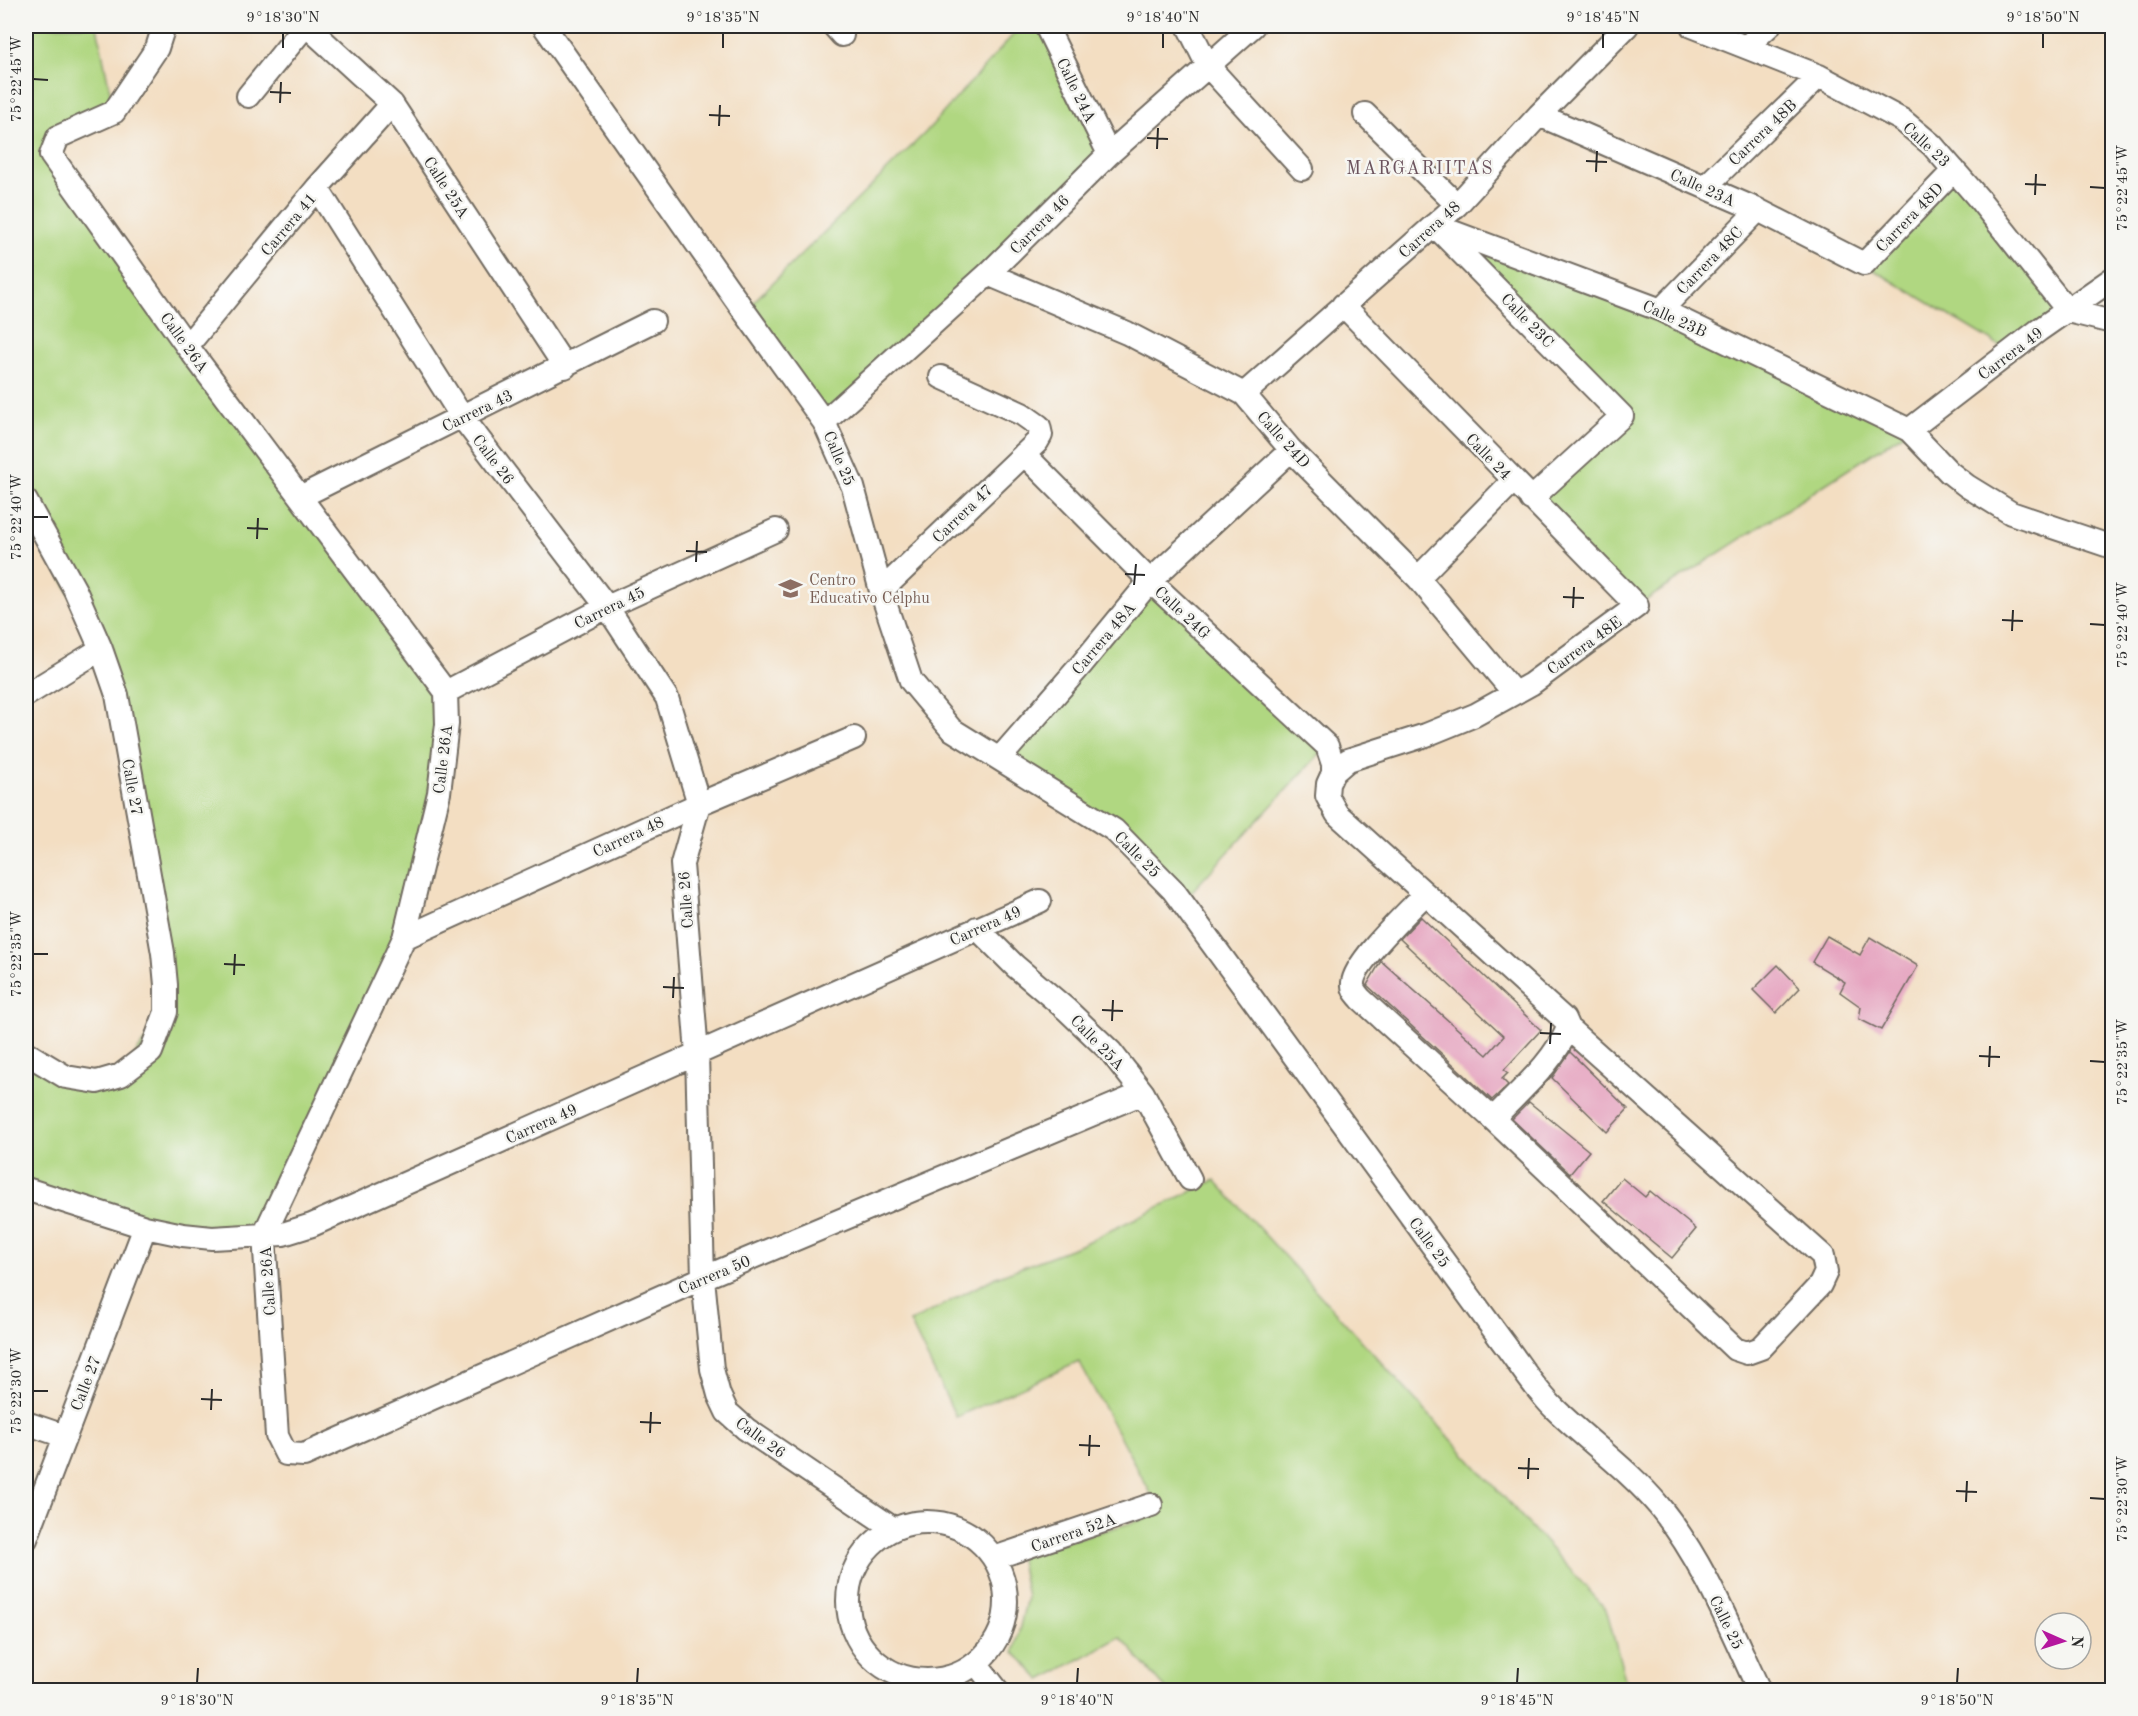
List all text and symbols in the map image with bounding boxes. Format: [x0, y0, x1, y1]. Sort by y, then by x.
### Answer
text: 9°18'30"N [246, 11, 320, 26]
text: 9°18'35"N [686, 11, 760, 26]
text: 9°18'40"N [1126, 11, 1200, 26]
text: 9°18'45"N [1566, 11, 1640, 26]
text: 9°18'50"N [2006, 11, 2080, 26]
text: 75°22'45"W [10, 36, 25, 122]
street label: Calle 24A [1053, 56, 1098, 126]
street label: Carrera 48B [1726, 97, 1800, 170]
street label: Calle 23 [1899, 120, 1952, 171]
text: 75°22'45"W [2116, 145, 2131, 231]
street label: Calle 25A [420, 154, 471, 222]
district label: MARGARIITAS [1346, 160, 1494, 178]
street label: Calle 23A [1667, 167, 1737, 210]
street label: Carrera 48D [1874, 181, 1947, 256]
street label: Carrera 41 [259, 191, 320, 260]
street label: Carrera 46 [1008, 193, 1073, 258]
street label: Carrera 48 [1397, 199, 1464, 262]
street label: Carrera 48C [1674, 224, 1747, 298]
street label: Calle 23C [1497, 291, 1556, 352]
street label: Calle 23B [1640, 299, 1709, 341]
street label: Calle 26A [156, 310, 210, 376]
street label: Carrera 49 [1976, 325, 2047, 384]
street label: Carrera 43 [440, 388, 516, 436]
street label: Calle 24D [1253, 409, 1312, 472]
street label: Calle 25 [820, 429, 857, 488]
street label: Calle 24 [1462, 431, 1513, 484]
street label: Calle 26 [469, 432, 516, 488]
text: 75°22'40"W [10, 474, 25, 560]
street label: Carrera 47 [930, 482, 997, 547]
place label: Centro Educativo Celphu [809, 573, 930, 607]
school or university icon: Centro Educativo Celphu [778, 575, 804, 601]
text: 75°22'40"W [2116, 582, 2131, 668]
street label: Calle 24G [1151, 584, 1213, 643]
street label: Carrera 45 [572, 585, 648, 633]
street label: Carrera 48A [1070, 600, 1139, 678]
street label: Carrera 48E [1545, 614, 1625, 679]
street label: Calle 26A [432, 724, 456, 795]
street label: Calle 27 [118, 758, 144, 817]
street label: Carrera 48 [591, 814, 667, 861]
street label: Calle 25 [1111, 829, 1163, 881]
street label: Calle 26 [677, 871, 697, 929]
street label: Carrera 49 [948, 904, 1024, 950]
text: 75°22'35"W [10, 911, 25, 997]
street label: Calle 25A [1067, 1013, 1127, 1074]
text: 75°22'35"W [2116, 1019, 2131, 1105]
street label: Carrera 49 [504, 1102, 580, 1148]
street label: Calle 25 [1405, 1215, 1452, 1271]
street label: Calle 26A [259, 1245, 279, 1316]
street label: Carrera 50 [676, 1254, 753, 1298]
text: 75°22'30"W [10, 1348, 25, 1434]
street label: Calle 27 [69, 1354, 105, 1414]
street label: Calle 26 [732, 1415, 788, 1462]
text: 75°22'30"W [2116, 1456, 2131, 1542]
street label: Carrera 52A [1029, 1512, 1118, 1556]
street label: Calle 25 [1705, 1593, 1745, 1652]
north arrow [2033, 1611, 2093, 1671]
text: N [2068, 1635, 2084, 1649]
text: 9°18'30"N [160, 1694, 234, 1709]
text: 9°18'35"N [600, 1694, 674, 1709]
text: 9°18'40"N [1040, 1694, 1114, 1709]
text: 9°18'45"N [1480, 1694, 1554, 1709]
text: 9°18'50"N [1920, 1694, 1994, 1709]

